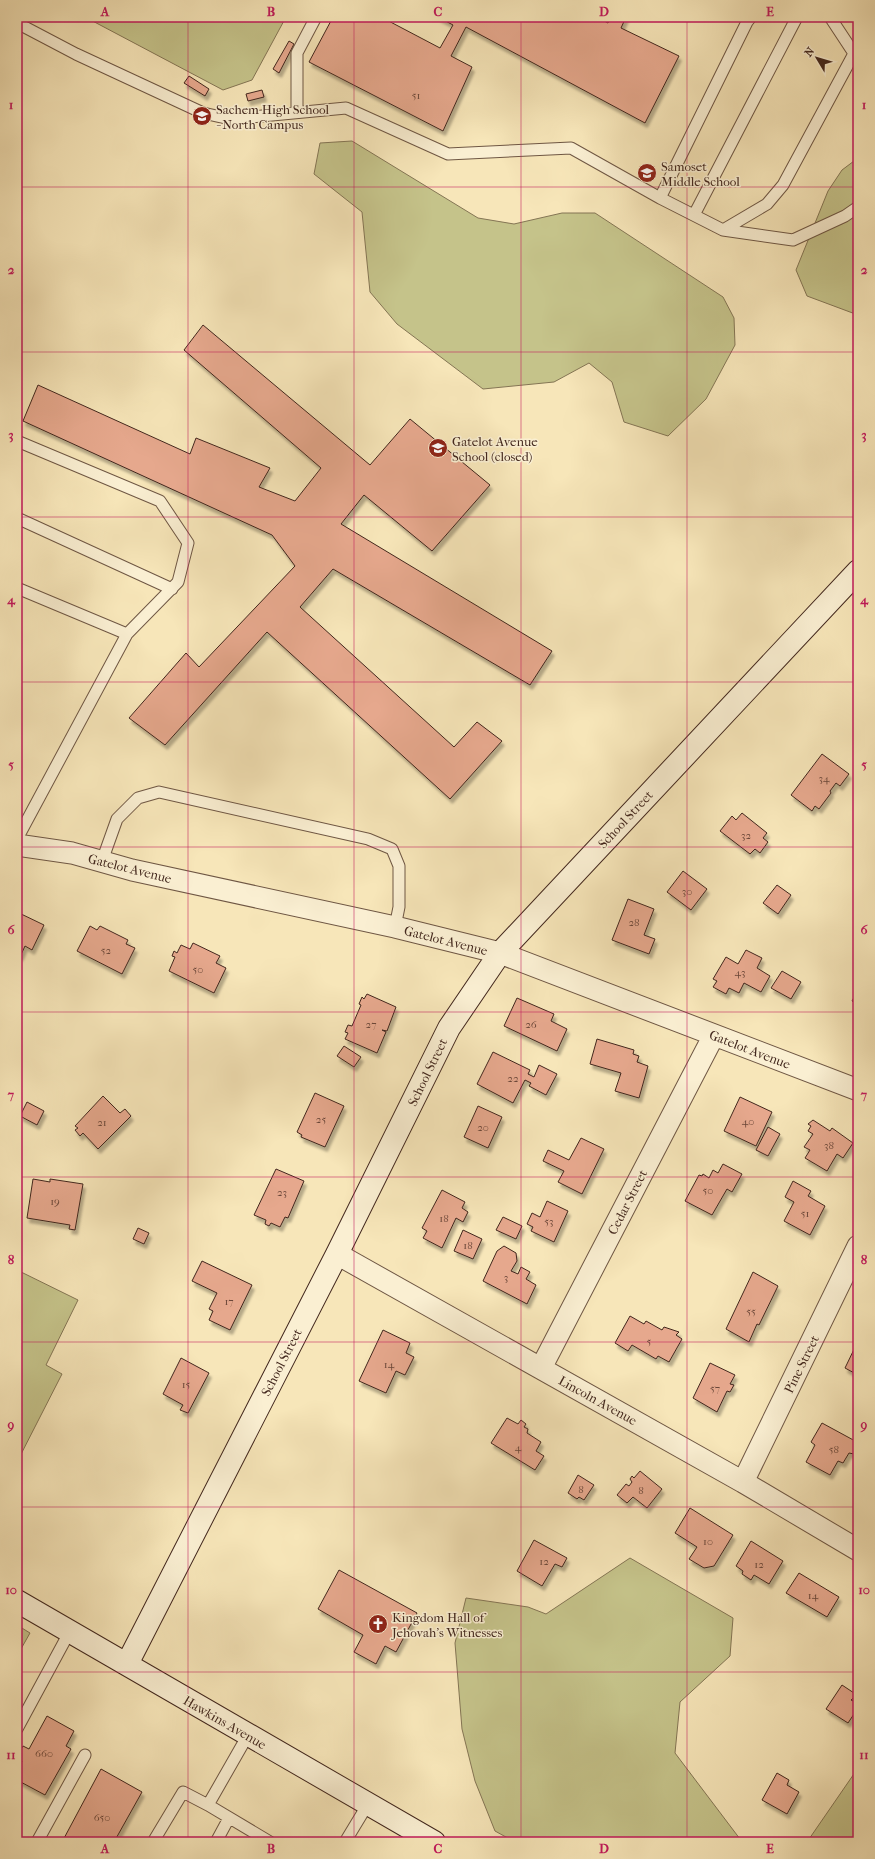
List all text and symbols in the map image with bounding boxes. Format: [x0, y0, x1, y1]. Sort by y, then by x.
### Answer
text: A [100, 4, 110, 19]
text: B [267, 4, 276, 19]
text: C [434, 4, 443, 19]
text: D [599, 4, 609, 19]
text: E [766, 4, 774, 19]
north arrow [797, 38, 837, 78]
text: N [802, 44, 818, 59]
house number: 51 [412, 89, 420, 102]
text: 1 [9, 97, 14, 112]
text: 1 [862, 97, 867, 112]
place label: Sachem High School - North Campus [216, 102, 329, 132]
school or university icon: Sachem High School - North Campus [191, 105, 213, 127]
place label: Samoset Middle School [661, 159, 740, 189]
school or university icon: Samoset Middle School [636, 162, 658, 184]
text: 2 [8, 262, 15, 277]
text: 2 [861, 262, 868, 277]
text: 3 [8, 427, 14, 443]
text: 3 [861, 427, 867, 443]
place label: Gatelot Avenue School (closed) [452, 434, 538, 464]
school or university icon: Gatelot Avenue School (closed) [427, 437, 449, 459]
text: 4 [6, 592, 16, 608]
text: 4 [859, 592, 869, 608]
text: 5 [8, 757, 14, 772]
text: 5 [861, 757, 867, 772]
house number: 34 [818, 772, 830, 785]
street label: School Street [595, 787, 656, 851]
house number: 32 [741, 829, 751, 842]
street label: Gatelot Avenue [87, 851, 174, 886]
house number: 30 [682, 885, 692, 898]
house number: 28 [628, 916, 640, 929]
text: 6 [7, 922, 15, 937]
text: 6 [860, 922, 868, 937]
street label: Gatelot Avenue [403, 923, 490, 958]
house number: 52 [101, 944, 112, 957]
house number: 50 [193, 963, 203, 976]
house number: 43 [734, 966, 746, 979]
house number: 27 [366, 1018, 376, 1031]
house number: 26 [525, 1018, 537, 1031]
street label: Gatelot Avenue [707, 1027, 793, 1072]
street label: School Street [405, 1036, 450, 1109]
house number: 22 [507, 1072, 519, 1085]
text: 7 [7, 1087, 15, 1102]
text: 7 [860, 1087, 868, 1102]
house number: 25 [316, 1113, 326, 1126]
house number: 40 [742, 1115, 754, 1128]
house number: 21 [97, 1116, 107, 1129]
house number: 20 [477, 1121, 489, 1134]
house number: 38 [824, 1139, 834, 1152]
street label: Cedar Street [605, 1167, 650, 1237]
house number: 50 [703, 1184, 713, 1197]
house number: 23 [277, 1186, 287, 1199]
house number: 19 [50, 1195, 60, 1208]
house number: 51 [801, 1207, 809, 1220]
house number: 18 [439, 1212, 449, 1225]
house number: 53 [544, 1215, 554, 1228]
house number: 18 [463, 1239, 473, 1252]
text: 8 [8, 1252, 15, 1267]
text: 8 [861, 1252, 868, 1267]
house number: 3 [504, 1271, 508, 1284]
house number: 17 [224, 1295, 234, 1308]
house number: 55 [746, 1305, 756, 1318]
street label: School Street [258, 1326, 305, 1398]
street label: Pine Street [781, 1332, 822, 1396]
house number: 5 [647, 1335, 652, 1348]
house number: 14 [384, 1358, 395, 1371]
street label: Lincoln Avenue [556, 1373, 640, 1428]
house number: 15 [182, 1378, 191, 1391]
house number: 57 [710, 1382, 720, 1395]
text: 9 [7, 1417, 15, 1433]
text: 9 [860, 1417, 868, 1433]
house number: 4 [515, 1441, 522, 1454]
house number: 58 [829, 1443, 839, 1456]
house number: 8 [578, 1483, 584, 1496]
house number: 8 [638, 1484, 644, 1497]
house number: 10 [703, 1535, 713, 1548]
house number: 12 [539, 1555, 549, 1568]
house number: 12 [754, 1558, 764, 1571]
text: 10 [5, 1582, 17, 1597]
text: 10 [858, 1582, 870, 1597]
house number: 14 [808, 1589, 819, 1602]
place label: Kingdom Hall of Jehovah’s Witnesses [391, 1610, 502, 1640]
church icon: Kingdom Hall of Jehovah’s Witnesses [367, 1613, 389, 1635]
street label: Hawkins Avenue [181, 1693, 269, 1753]
text: 11 [6, 1747, 16, 1762]
house number: 660 [35, 1747, 53, 1760]
text: 11 [859, 1747, 869, 1762]
house number: 650 [94, 1811, 110, 1824]
text: A [100, 1841, 110, 1856]
text: B [267, 1841, 276, 1856]
text: C [434, 1841, 443, 1856]
text: D [599, 1841, 609, 1856]
text: E [766, 1841, 774, 1856]

